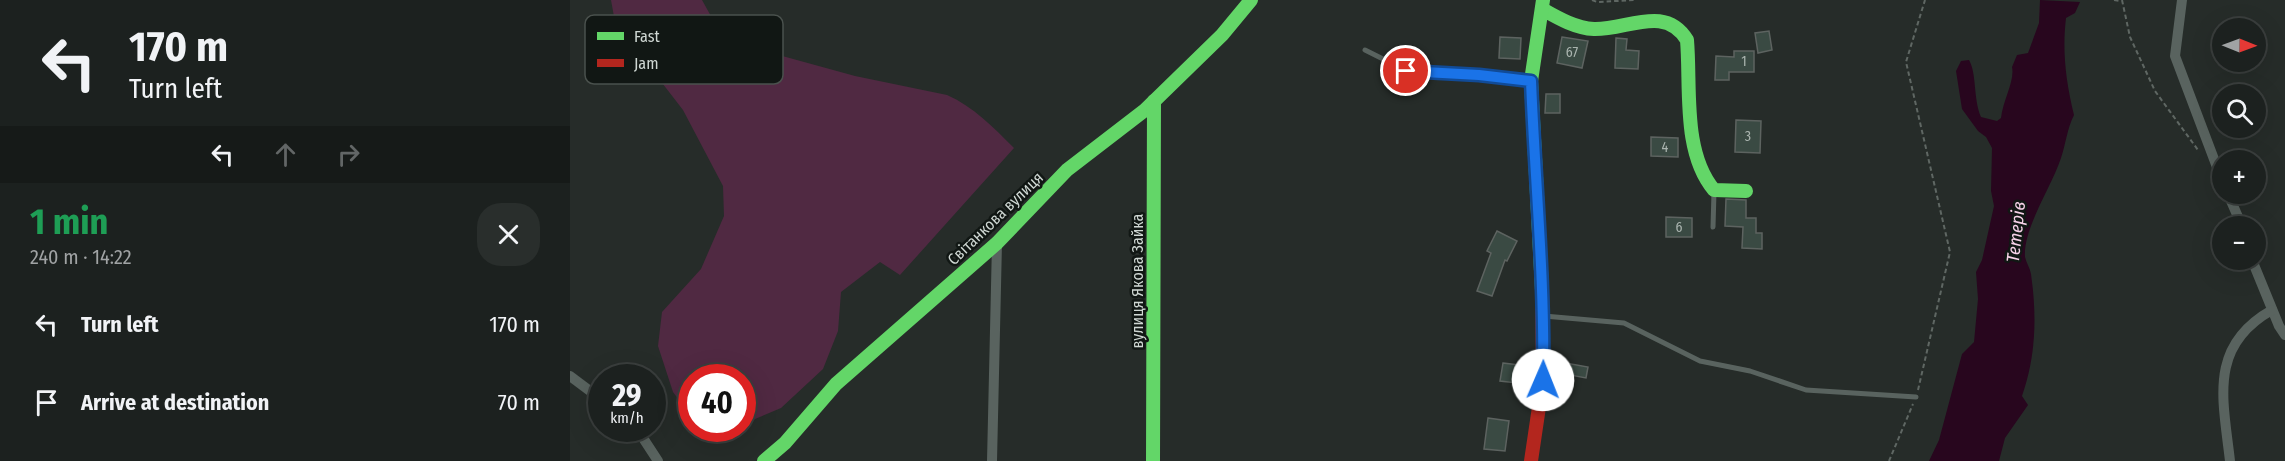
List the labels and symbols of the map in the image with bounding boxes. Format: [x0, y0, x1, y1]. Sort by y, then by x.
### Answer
legend [585, 15, 783, 84]
north arrow [2212, 18, 2266, 72]
text: Fast [634, 27, 661, 46]
house number: 67 [1566, 44, 1578, 61]
pin [1380, 45, 1431, 96]
house number: 1 [1741, 53, 1747, 70]
text: Jam [634, 54, 659, 73]
house number: 3 [1745, 128, 1751, 145]
house number: 4 [1662, 139, 1669, 156]
street label: Світанкова вулиця [944, 168, 1047, 269]
water label: Тетерів [2002, 200, 2030, 263]
street label: вулиця Якова Зайка [1128, 213, 1147, 348]
house number: 6 [1676, 219, 1683, 236]
position arrow [1511, 348, 1575, 412]
speed limit sign: 40 [678, 364, 756, 442]

